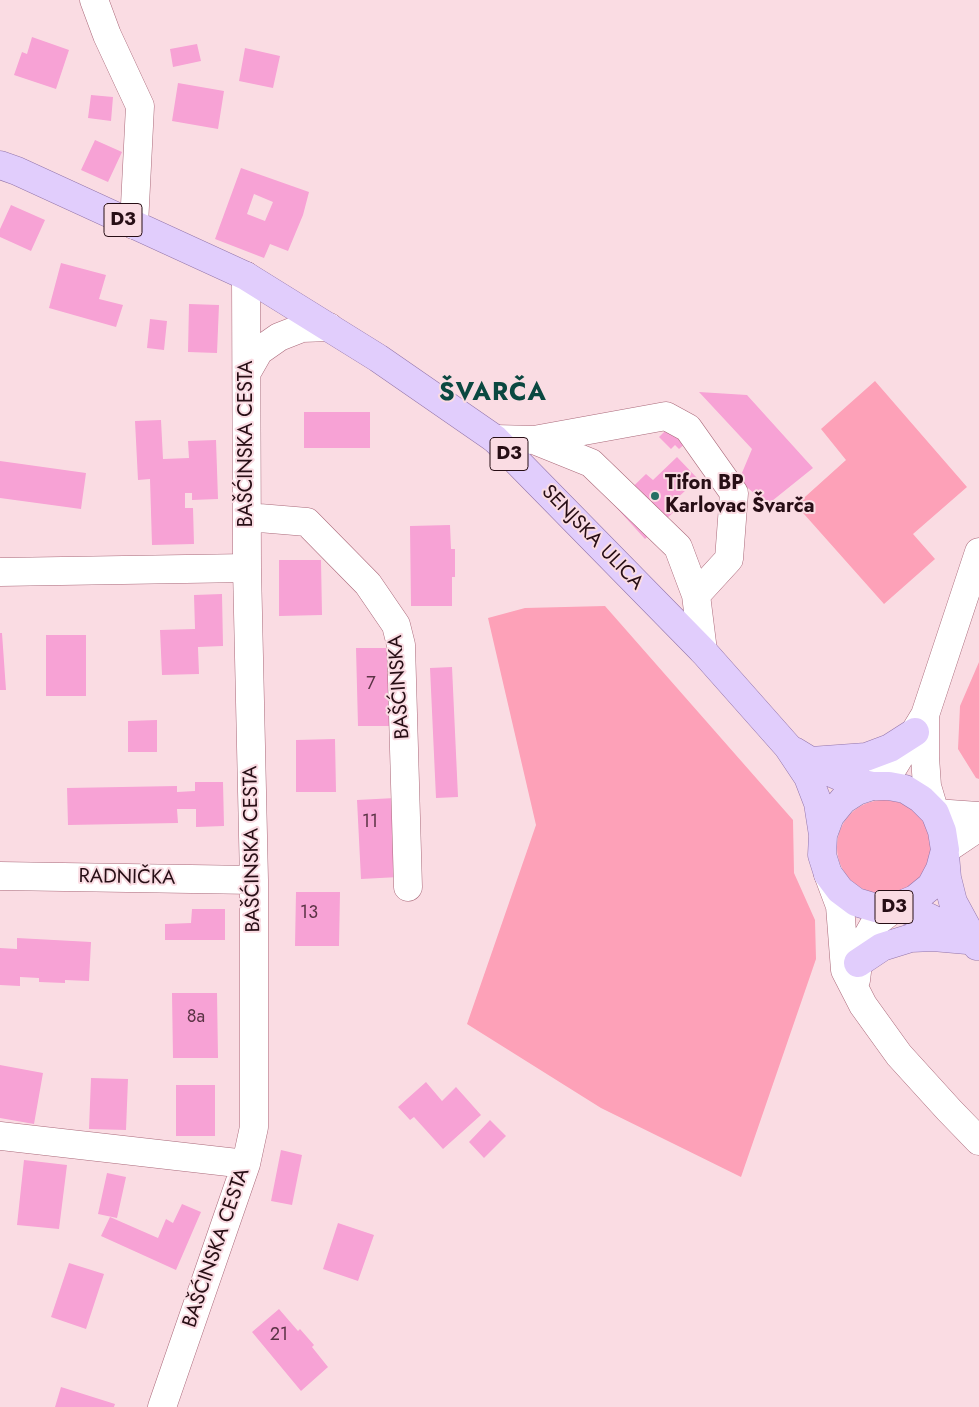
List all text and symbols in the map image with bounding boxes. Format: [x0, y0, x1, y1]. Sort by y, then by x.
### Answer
road number: D3 [104, 204, 142, 236]
street label: BAŠĆINSKA CESTA [235, 361, 259, 527]
district label: ŠVARČA [438, 379, 548, 409]
road number: D3 [490, 438, 528, 470]
place label: Tifon BP Karlovac Švarča [665, 472, 814, 519]
street label: SENJSKA ULICA [536, 480, 648, 596]
marker: Tifon BP Karlovac Švarča [649, 490, 661, 502]
street label: BAŠĆINSKA [384, 634, 416, 740]
house number: 7 [366, 674, 376, 696]
street label: BAŠĆINSKA CESTA [240, 765, 266, 933]
house number: 11 [362, 812, 378, 834]
street label: RADNIČKA [78, 865, 176, 891]
road number: D3 [875, 890, 913, 924]
house number: 13 [300, 903, 318, 925]
house number: 8a [187, 1007, 205, 1029]
street label: BAŠĆINSKA CESTA [179, 1165, 255, 1331]
house number: 21 [270, 1325, 288, 1347]

